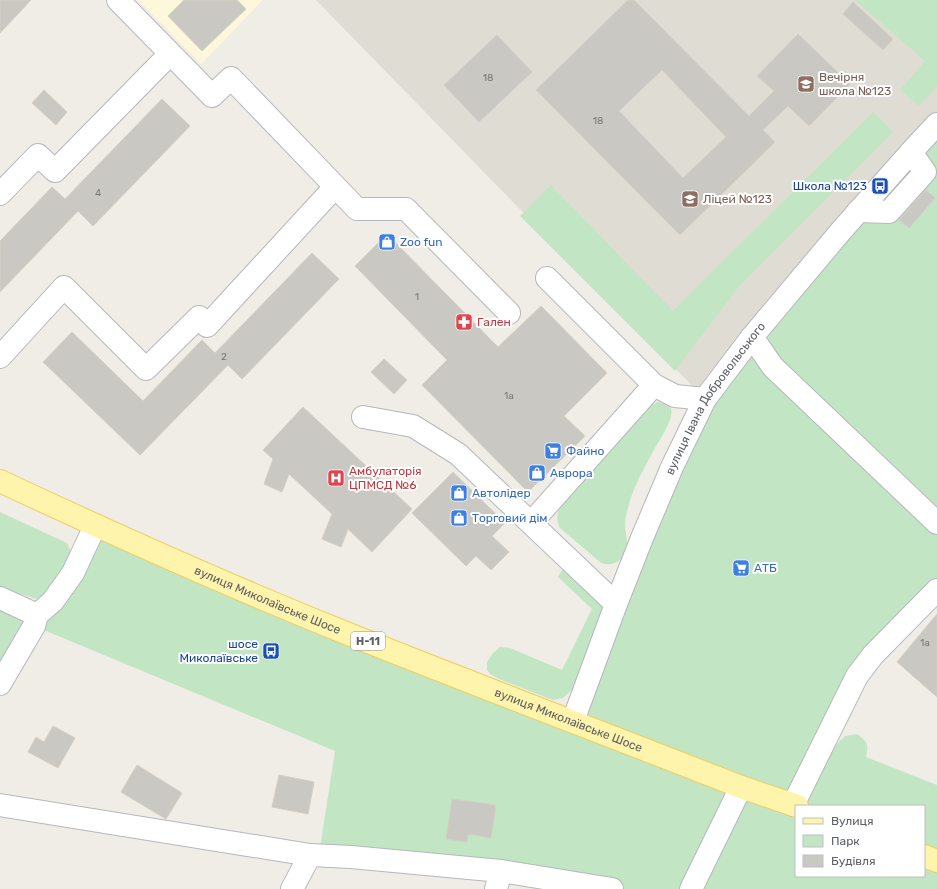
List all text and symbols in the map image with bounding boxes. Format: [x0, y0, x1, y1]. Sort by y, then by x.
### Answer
place label: Вечірня школа №123 [819, 70, 891, 98]
house number: 18 [483, 72, 493, 84]
school or university icon: Вечірня школа №123 [796, 74, 816, 94]
house number: 18 [593, 115, 603, 127]
bus stop icon: Школа №123 [870, 176, 890, 196]
place label: Школа №123 [793, 179, 867, 193]
house number: 4 [95, 187, 101, 199]
school or university icon: Ліцей №123 [680, 189, 700, 209]
place label: Ліцей №123 [703, 192, 772, 206]
shop icon: Zoo fun [377, 232, 397, 252]
place label: Zoo fun [400, 235, 443, 249]
house number: 1 [415, 291, 419, 303]
pharmacy icon: Гален [454, 312, 474, 332]
place label: Гален [477, 315, 511, 329]
street label: вулиця Івана Добровольського [663, 319, 768, 477]
house number: 2 [221, 351, 227, 363]
house number: 1а [504, 390, 514, 402]
supermarket icon: Файно [543, 441, 563, 461]
place label: Файно [566, 444, 605, 458]
shop icon: Аврора [527, 463, 547, 483]
place label: Амбулаторія ЦПМСД №6 [349, 464, 422, 492]
place label: Аврора [550, 466, 593, 480]
hospital icon: Амбулаторія ЦПМСД №6 [326, 468, 346, 488]
shop icon: Автолідер [449, 483, 469, 503]
place label: Автолідер [472, 486, 531, 500]
shop icon: Торговий дім [449, 508, 469, 528]
place label: Торговий дім [472, 511, 547, 525]
supermarket icon: АТБ [731, 558, 751, 578]
place label: АТБ [754, 561, 777, 575]
street label: вулиця Миколаївське Шосе [192, 563, 343, 637]
road number: Н-11 [351, 632, 385, 650]
place label: шосе Миколаївське [180, 637, 258, 665]
house number: 1а [920, 637, 930, 649]
bus stop icon: шосе Миколаївське [261, 641, 281, 661]
street label: вулиця Миколаївське Шосе [493, 685, 645, 755]
legend [795, 805, 925, 877]
text: Вулиця [831, 814, 873, 828]
text: Парк [831, 834, 860, 848]
text: Будівля [831, 854, 876, 868]

